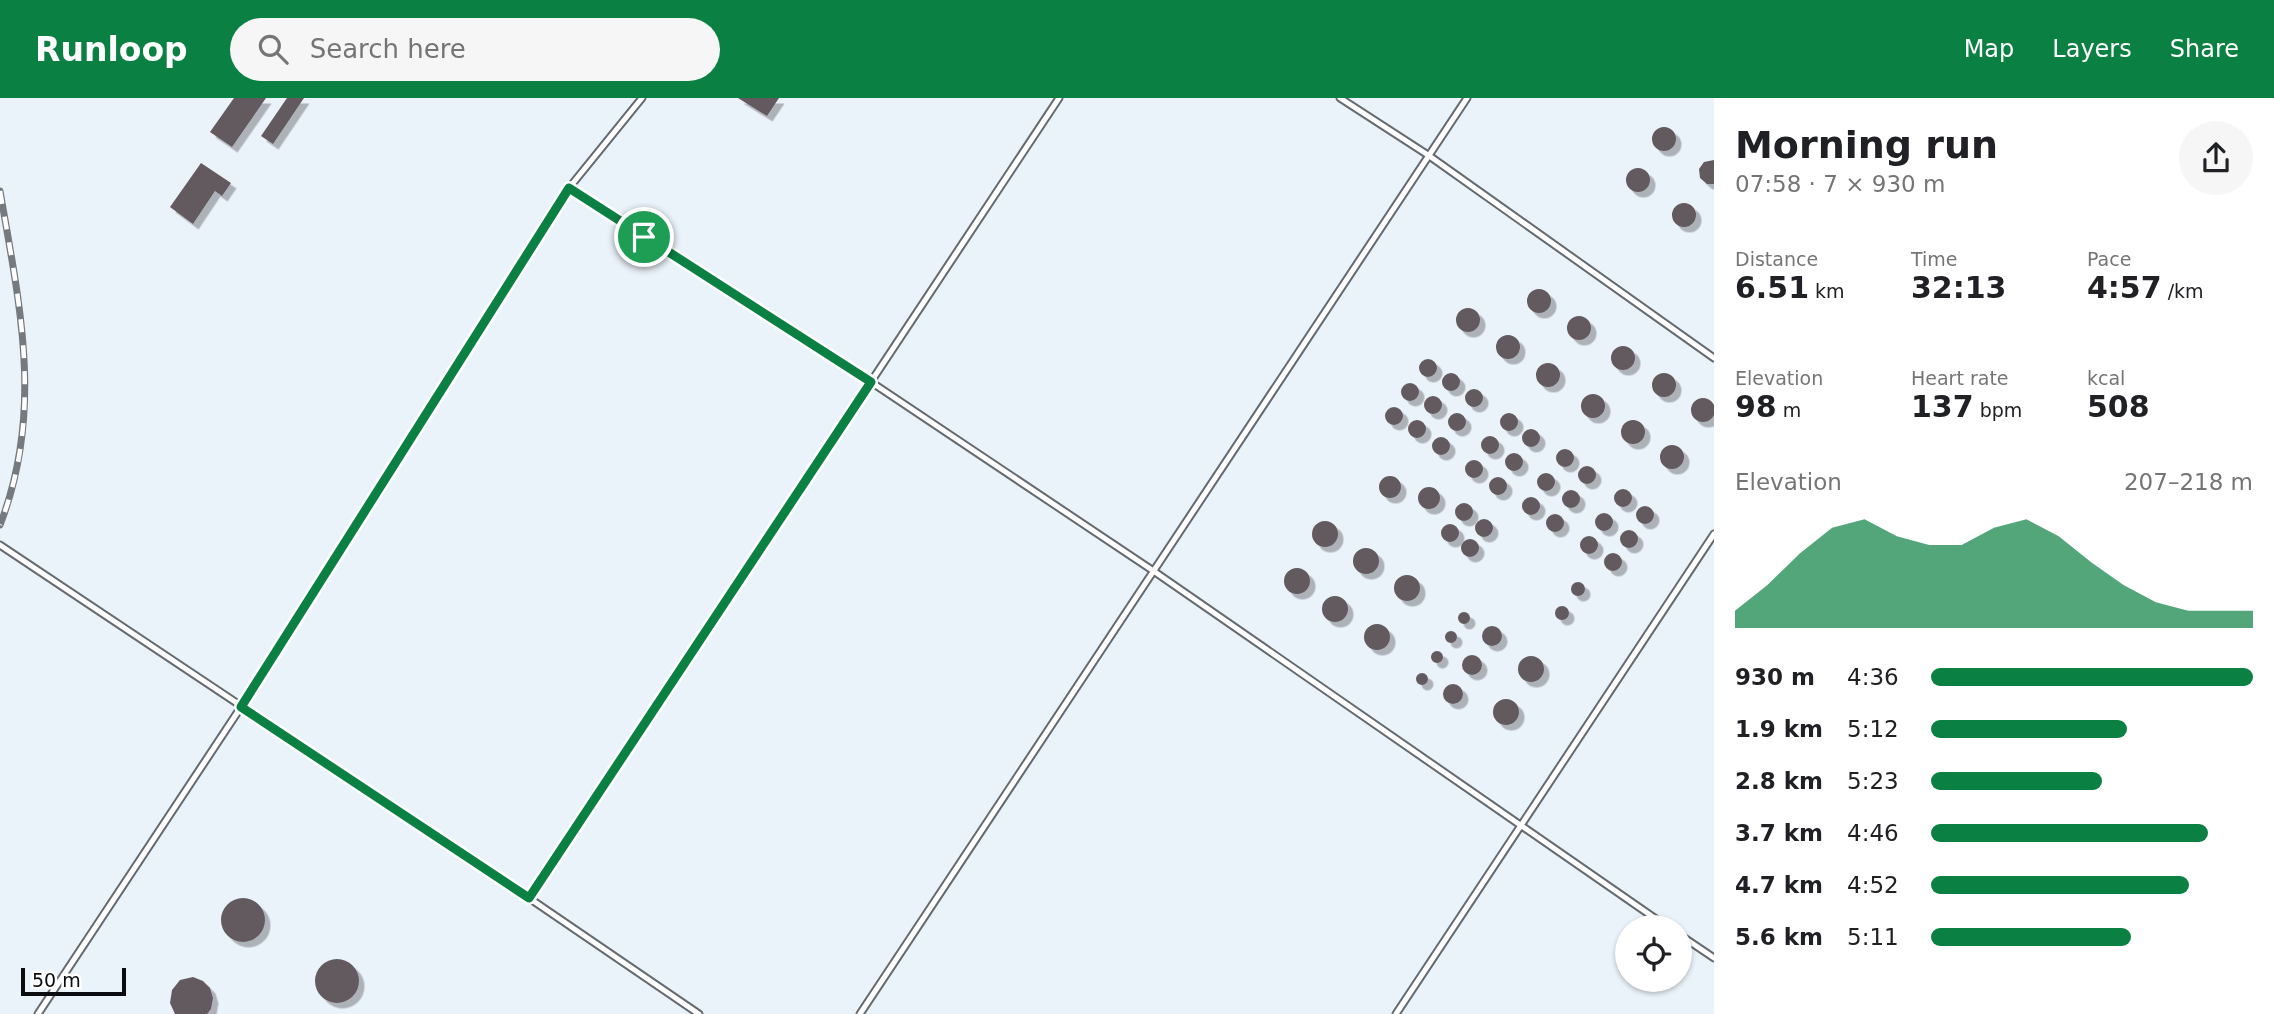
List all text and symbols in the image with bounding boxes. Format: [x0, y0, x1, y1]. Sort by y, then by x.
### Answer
search box [230, 18, 720, 81]
text: Runloop [35, 30, 188, 69]
icon: search [254, 30, 292, 68]
text: Search here [310, 34, 466, 64]
text: Map [1964, 35, 2014, 63]
text: Layers [2052, 35, 2132, 63]
text: Share [2170, 35, 2239, 63]
button: share [2179, 121, 2253, 195]
text: Morning run [1735, 123, 1998, 167]
text: 07:58 · 7 × 930 m [1735, 171, 1945, 197]
pin [614, 207, 674, 267]
icon: arrive [625, 218, 663, 256]
text: Distance [1735, 248, 1818, 270]
text: Time [1911, 248, 1958, 270]
text: Pace [2087, 248, 2131, 270]
text: 6.51 [1735, 270, 1809, 305]
text: 32:13 [1911, 270, 2007, 305]
text: 4:57 [2087, 270, 2162, 305]
text: km [1809, 280, 1845, 302]
text: /km [2162, 280, 2204, 302]
text: Elevation [1735, 367, 1823, 389]
text: Heart rate [1911, 367, 2009, 389]
text: kcal [2087, 367, 2125, 389]
text: 98 [1735, 389, 1777, 424]
text: 137 [1911, 389, 1974, 424]
text: 508 [2087, 389, 2150, 424]
text: m [1777, 399, 1801, 421]
text: bpm [1974, 399, 2022, 421]
text: Elevation [1735, 469, 1842, 495]
text: 207–218 m [2124, 469, 2253, 495]
text: 930 m [1735, 664, 1815, 690]
text: 4:36 [1847, 664, 1899, 690]
text: 1.9 km [1735, 716, 1823, 742]
text: 5:12 [1847, 716, 1899, 742]
text: 2.8 km [1735, 768, 1823, 794]
text: 5:23 [1847, 768, 1899, 794]
text: 3.7 km [1735, 820, 1823, 846]
text: 4:46 [1847, 820, 1899, 846]
text: 4.7 km [1735, 872, 1823, 898]
text: 4:52 [1847, 872, 1899, 898]
map controls [1615, 915, 1692, 992]
button: locate [1615, 915, 1692, 992]
text: 5.6 km [1735, 924, 1823, 950]
text: 5:11 [1847, 924, 1899, 950]
scale bar [21, 965, 126, 997]
text: 50 m [32, 969, 81, 991]

